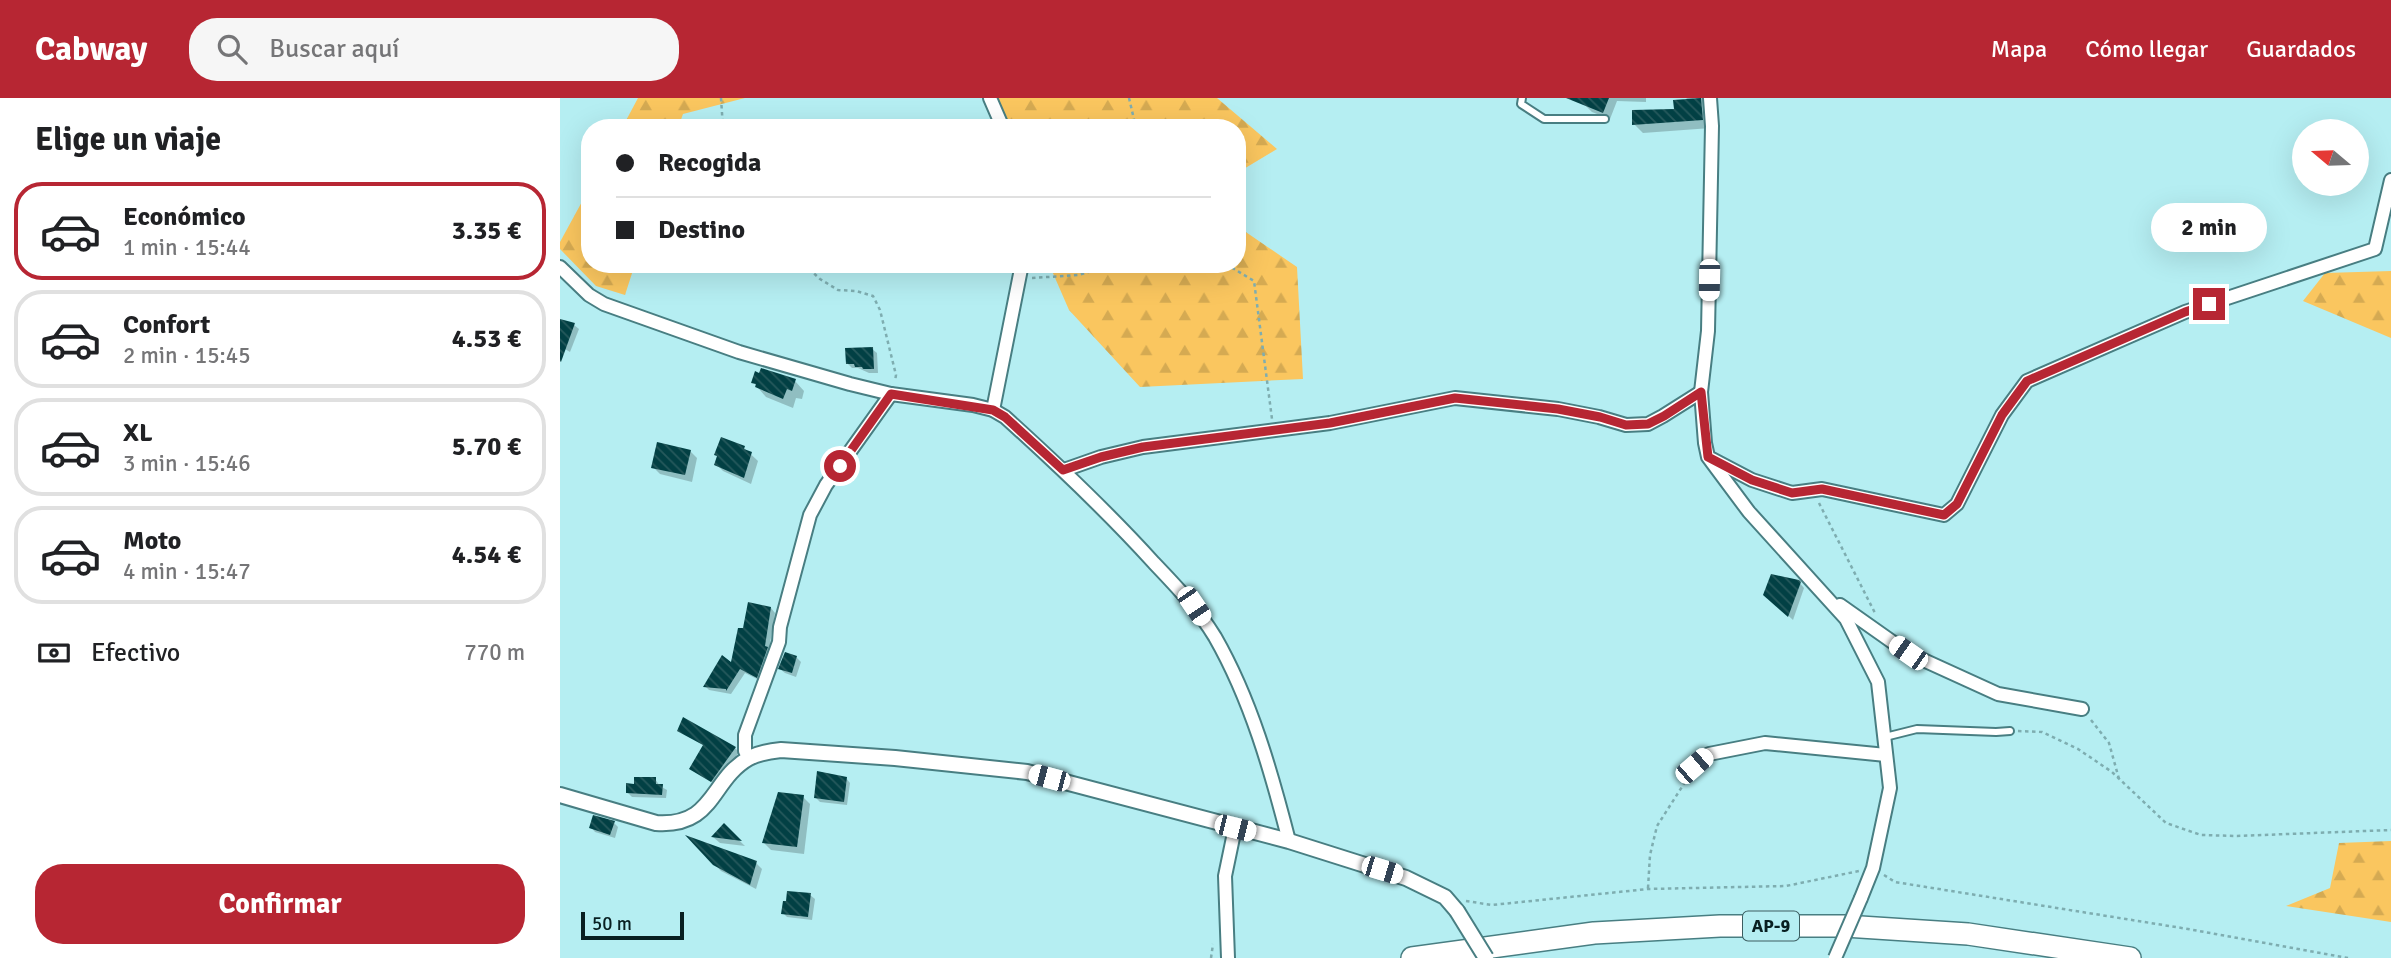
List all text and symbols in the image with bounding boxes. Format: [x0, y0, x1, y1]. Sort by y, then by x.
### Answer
search box [189, 18, 679, 81]
text: Cabway [35, 29, 147, 70]
icon: search [213, 30, 251, 68]
text: Buscar aquí [269, 33, 399, 65]
text: Mapa [1991, 34, 2047, 64]
text: Cómo llegar [2085, 34, 2208, 64]
text: Guardados [2246, 34, 2356, 64]
north arrow [2292, 119, 2370, 196]
map controls [2292, 119, 2369, 196]
text: Elige un viaje [35, 120, 221, 159]
text: Recogida [658, 147, 761, 179]
icon: car [39, 200, 102, 263]
text: Económico [123, 201, 246, 233]
callout: 2 min [2151, 202, 2267, 252]
text: 2 min [2181, 213, 2237, 242]
text: Destino [658, 214, 745, 246]
text: 3.35 € [452, 215, 521, 247]
text: 1 min · 15:44 [123, 233, 251, 262]
car [1699, 259, 1720, 301]
route end [2193, 288, 2225, 320]
icon: car [39, 308, 102, 371]
text: Confort [123, 309, 210, 341]
text: 4.53 € [452, 323, 521, 355]
text: 2 min · 15:45 [123, 341, 251, 370]
icon: car [39, 416, 102, 479]
text: XL [123, 417, 153, 449]
text: 5.70 € [452, 431, 521, 463]
text: 3 min · 15:46 [123, 449, 251, 478]
route start [824, 450, 856, 482]
icon: car [39, 524, 102, 587]
text: Moto [123, 525, 181, 557]
text: 4.54 € [452, 539, 521, 571]
text: 4 min · 15:47 [123, 557, 251, 586]
car [1174, 583, 1215, 629]
car [1885, 632, 1932, 674]
icon: cash [35, 634, 73, 672]
text: Efectivo [91, 637, 180, 669]
text: 770 m [464, 638, 525, 667]
car [1672, 744, 1717, 788]
car [1026, 762, 1073, 794]
car [1213, 813, 1258, 843]
car [1359, 854, 1406, 886]
button: Confirmar [35, 864, 525, 944]
scale bar [581, 909, 684, 941]
text: 50 m [592, 912, 632, 936]
road number: AP-9 [1743, 912, 1799, 940]

